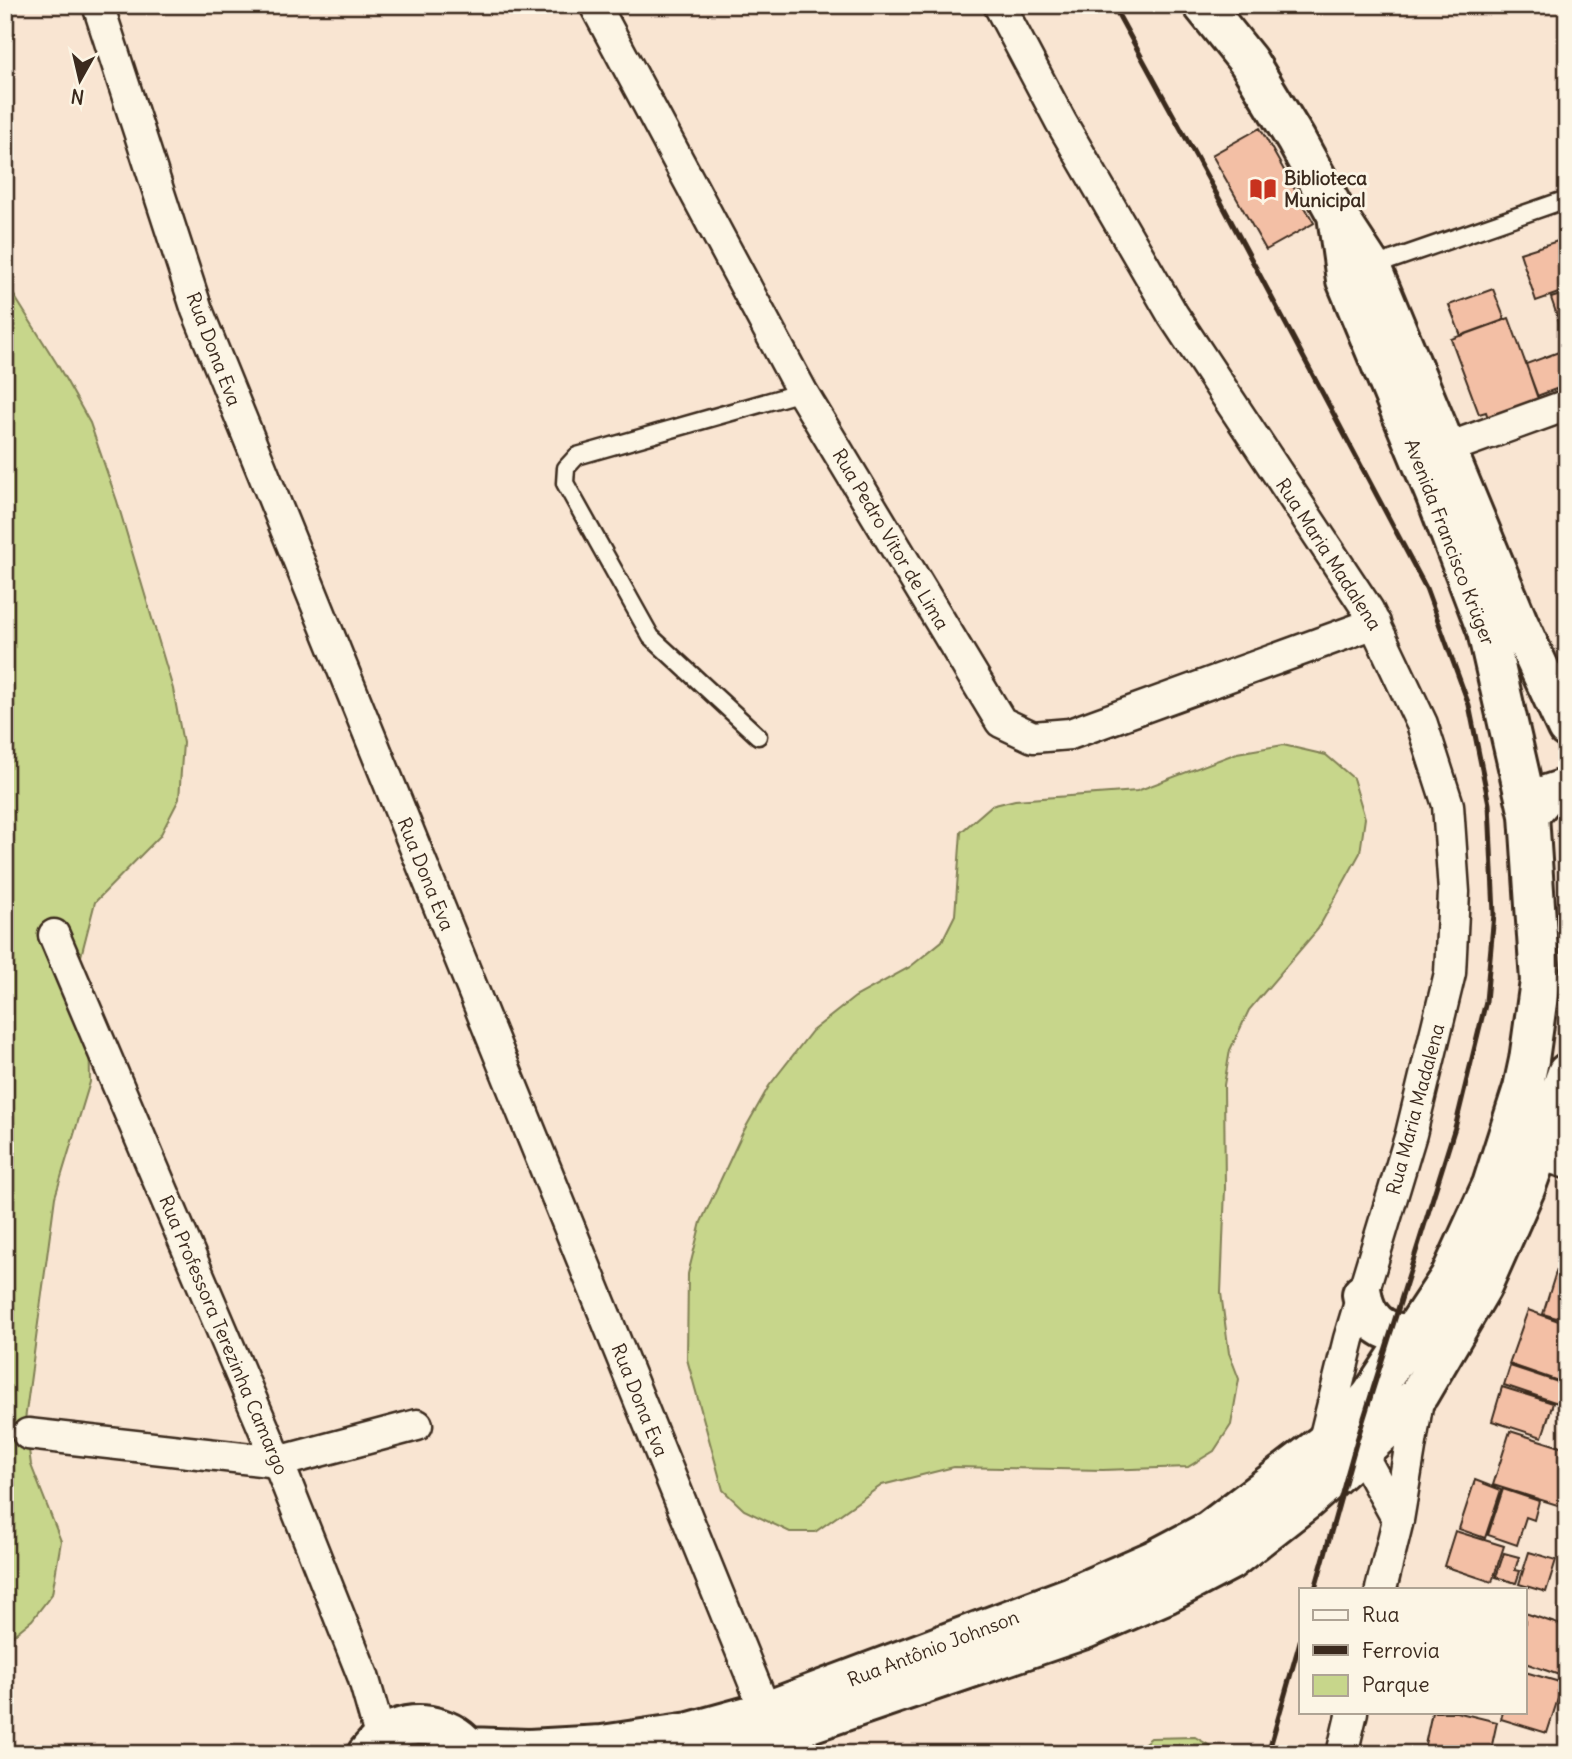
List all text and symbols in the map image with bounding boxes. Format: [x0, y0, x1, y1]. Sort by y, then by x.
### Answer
north arrow [46, 46, 116, 116]
text: N [69, 84, 86, 110]
place label: Biblioteca Municipal [1284, 166, 1367, 212]
library icon: Biblioteca Municipal [1248, 174, 1278, 204]
street label: Rua Dona Eva [181, 289, 247, 409]
street label: Avenida Francisco Krüger [1400, 435, 1501, 649]
street label: Rua Pedro Vitor de Lima [827, 444, 955, 634]
street label: Rua Maria Madalena [1271, 474, 1387, 635]
street label: Rua Dona Eva [392, 814, 460, 934]
street label: Rua Maria Madalena [1381, 1021, 1449, 1197]
street label: Rua Professora Terezinha Camargo [154, 1192, 294, 1478]
street label: Rua Dona Eva [606, 1340, 674, 1460]
legend [1299, 1588, 1526, 1714]
text: Rua [1362, 1601, 1399, 1628]
street label: Rua Antônio Johnson [844, 1604, 1022, 1692]
text: Ferrovia [1362, 1637, 1440, 1664]
text: Parque [1362, 1671, 1430, 1698]

